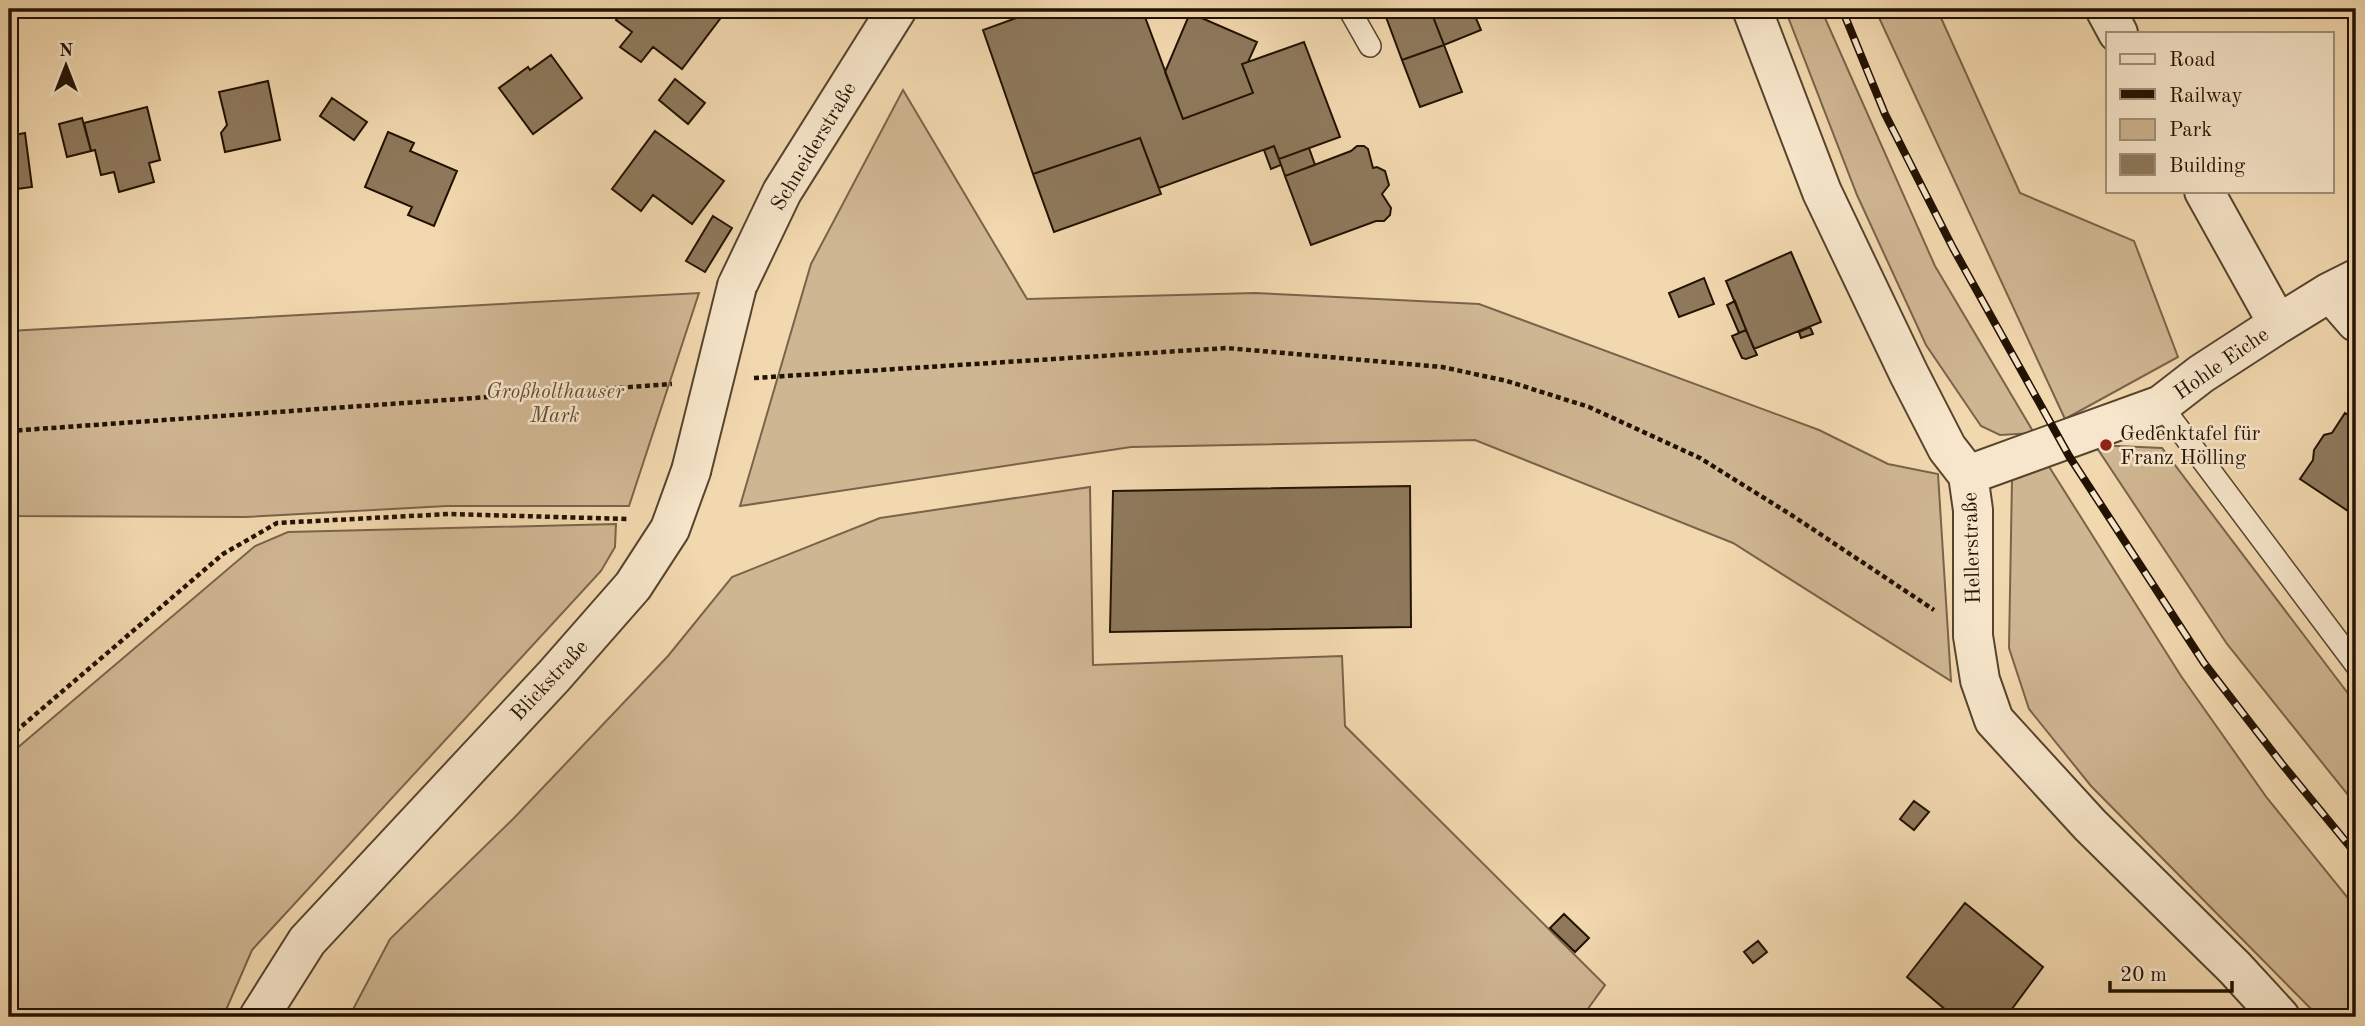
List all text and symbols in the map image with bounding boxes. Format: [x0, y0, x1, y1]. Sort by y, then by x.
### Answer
north arrow [32, 32, 102, 102]
legend [2106, 32, 2334, 192]
text: N [59, 42, 74, 61]
text: Road [2169, 50, 2216, 71]
street label: Schneiderstraße [768, 79, 861, 215]
text: Railway [2169, 86, 2243, 107]
text: Park [2169, 120, 2212, 141]
text: Building [2169, 156, 2246, 177]
street label: Hohle Eiche [2171, 324, 2273, 404]
park label: Großholthauser Mark [486, 382, 625, 427]
place label: Gedenktafel für Franz Hölling [2120, 424, 2261, 469]
marker: Gedenktafel für Franz Hölling [2098, 437, 2114, 453]
street label: Hellerstraße [1960, 492, 1985, 604]
street label: Blickstraße [508, 637, 593, 726]
scale bar [2110, 949, 2232, 993]
text: 20 m [2120, 965, 2167, 986]

